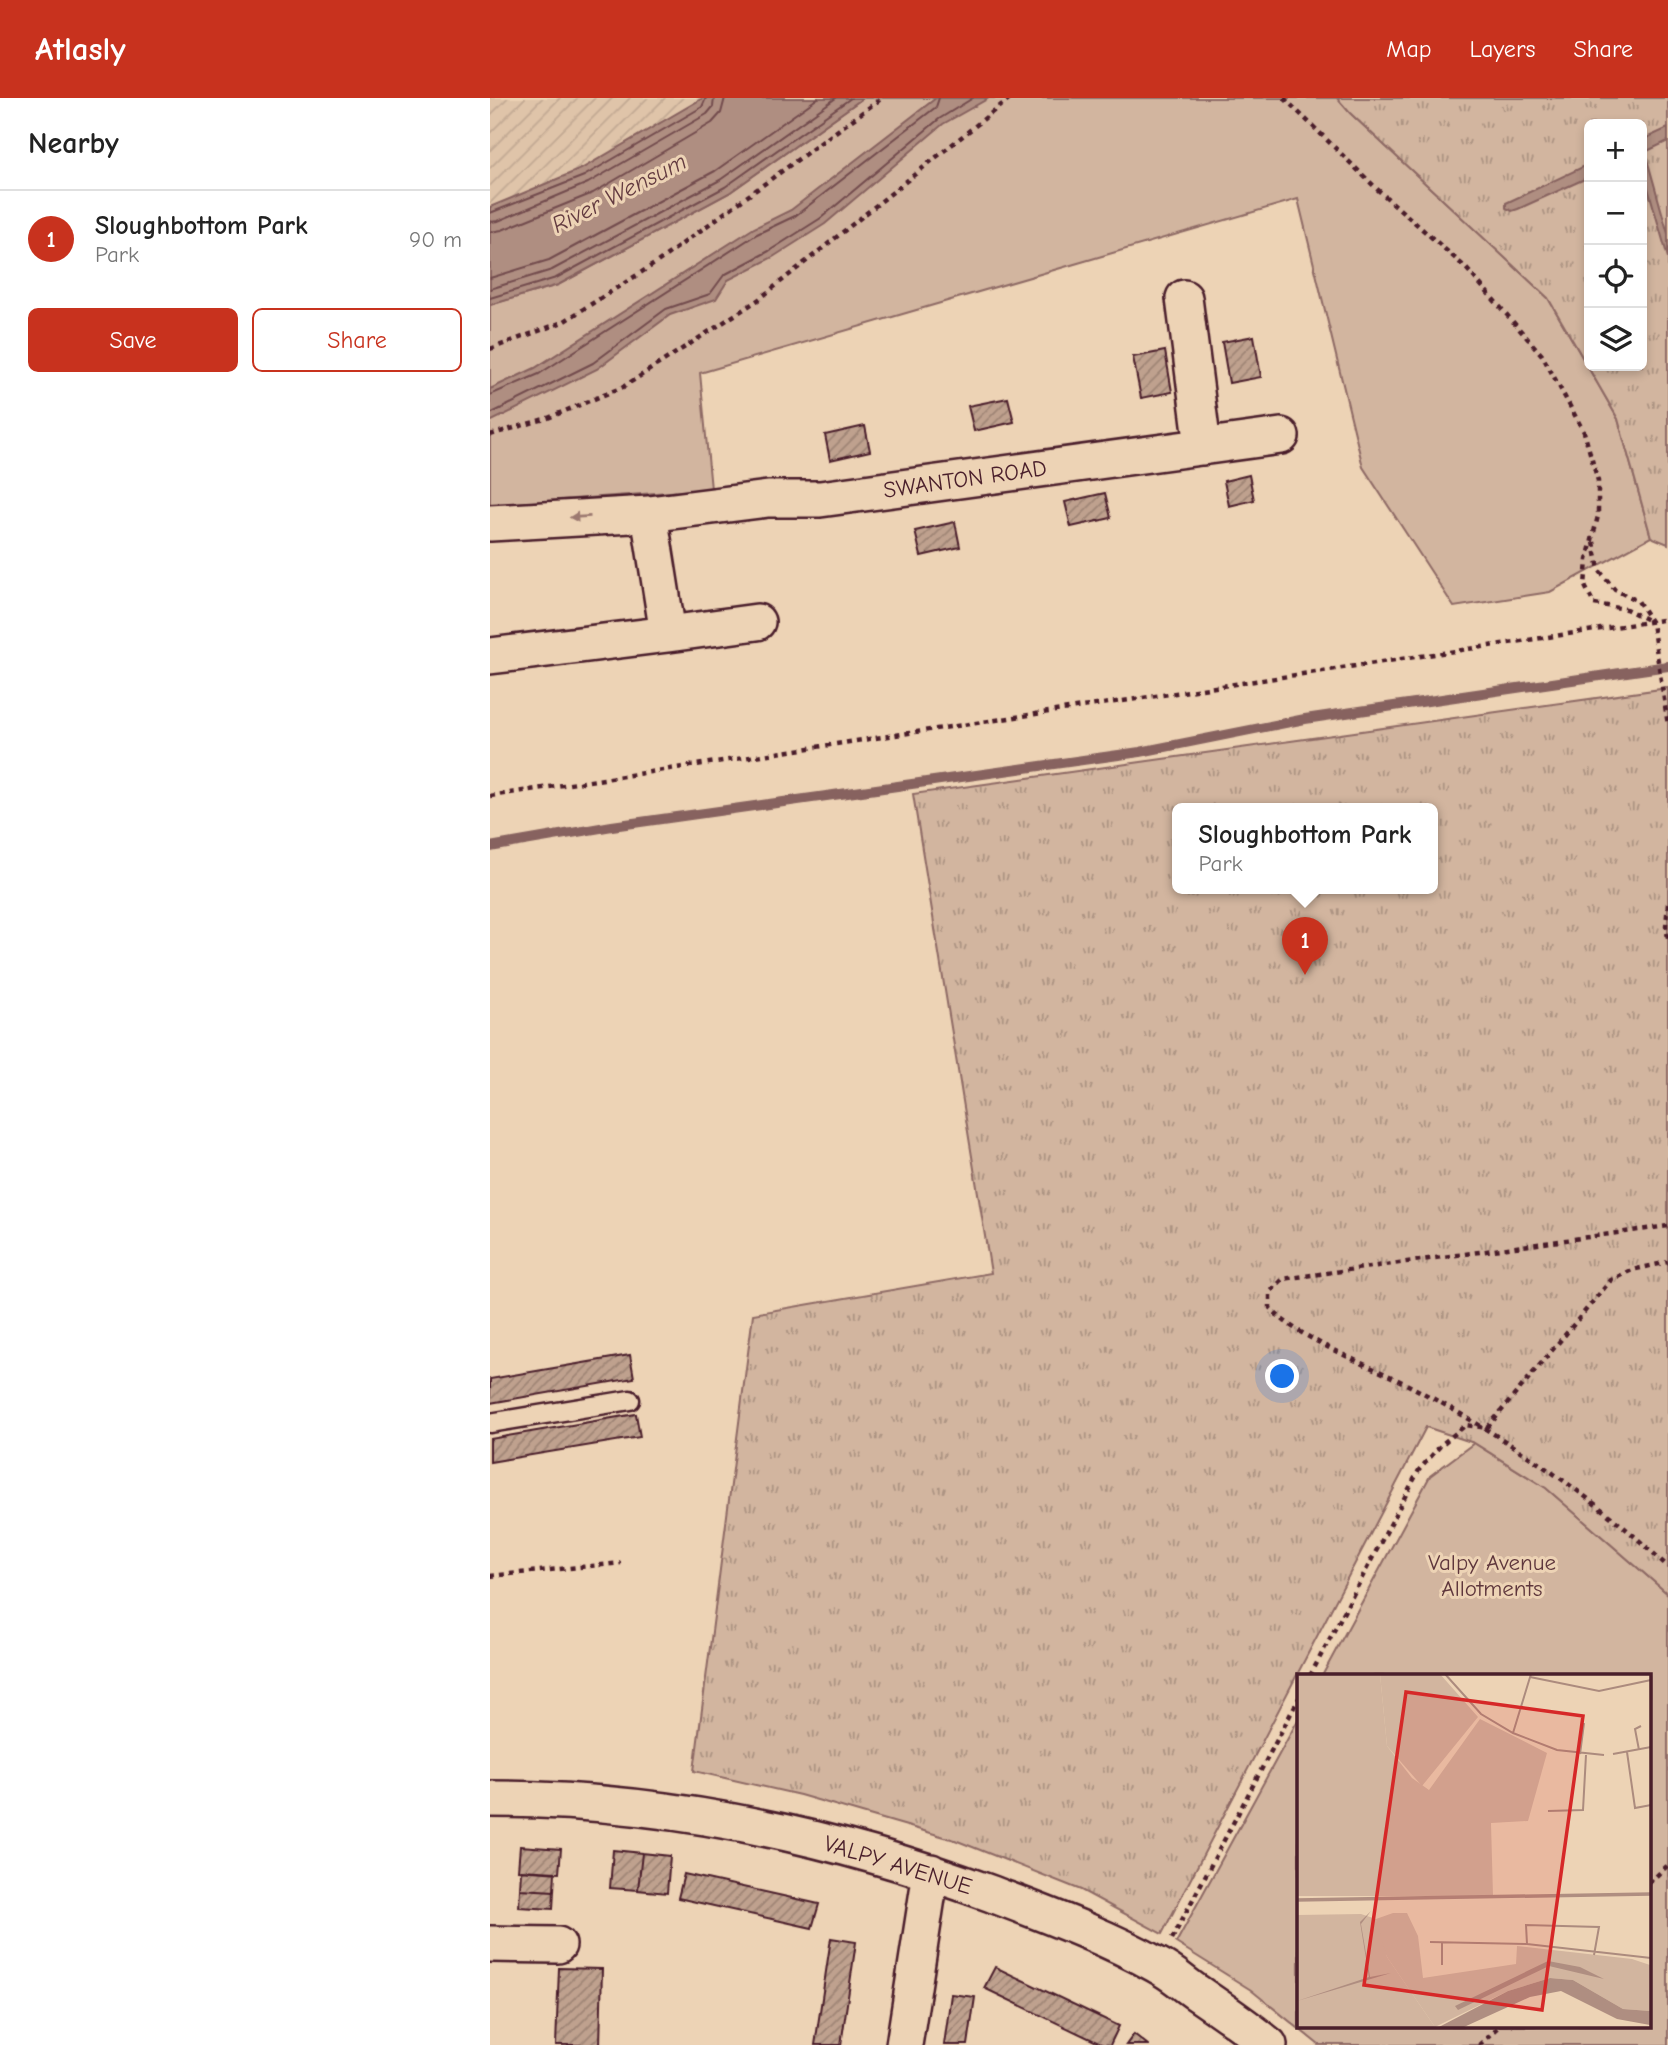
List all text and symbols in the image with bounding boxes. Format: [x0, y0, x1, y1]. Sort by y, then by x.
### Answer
text: Atlasly [35, 30, 126, 68]
text: Map [1386, 35, 1432, 63]
text: Layers [1470, 35, 1535, 63]
text: Share [1573, 35, 1633, 63]
map controls [1584, 119, 1647, 371]
button: + [1584, 119, 1647, 182]
text: Nearby [28, 126, 119, 161]
water label: River Wensum [547, 147, 691, 239]
button: − [1584, 182, 1647, 245]
text: Sloughbottom Park [95, 211, 308, 241]
text: 1 [46, 226, 56, 253]
text: 90 m [409, 226, 462, 253]
text: Park [95, 241, 139, 268]
button: locate [1584, 245, 1647, 308]
button: Save [28, 308, 238, 372]
button: Share [252, 308, 462, 372]
button: layers [1584, 308, 1647, 371]
street label: SWANTON ROAD [882, 454, 1048, 504]
one-way arrow [569, 512, 591, 523]
popup [1172, 803, 1438, 894]
text: Sloughbottom Park [1199, 820, 1411, 850]
text: Park [1199, 850, 1243, 877]
pin: 1 [1282, 917, 1328, 975]
your location [1265, 1359, 1299, 1393]
park label: Valpy Avenue Allotments [1428, 1549, 1556, 1602]
inset map [1297, 1674, 1650, 2028]
street label: VALPY AVENUE [821, 1830, 975, 1900]

